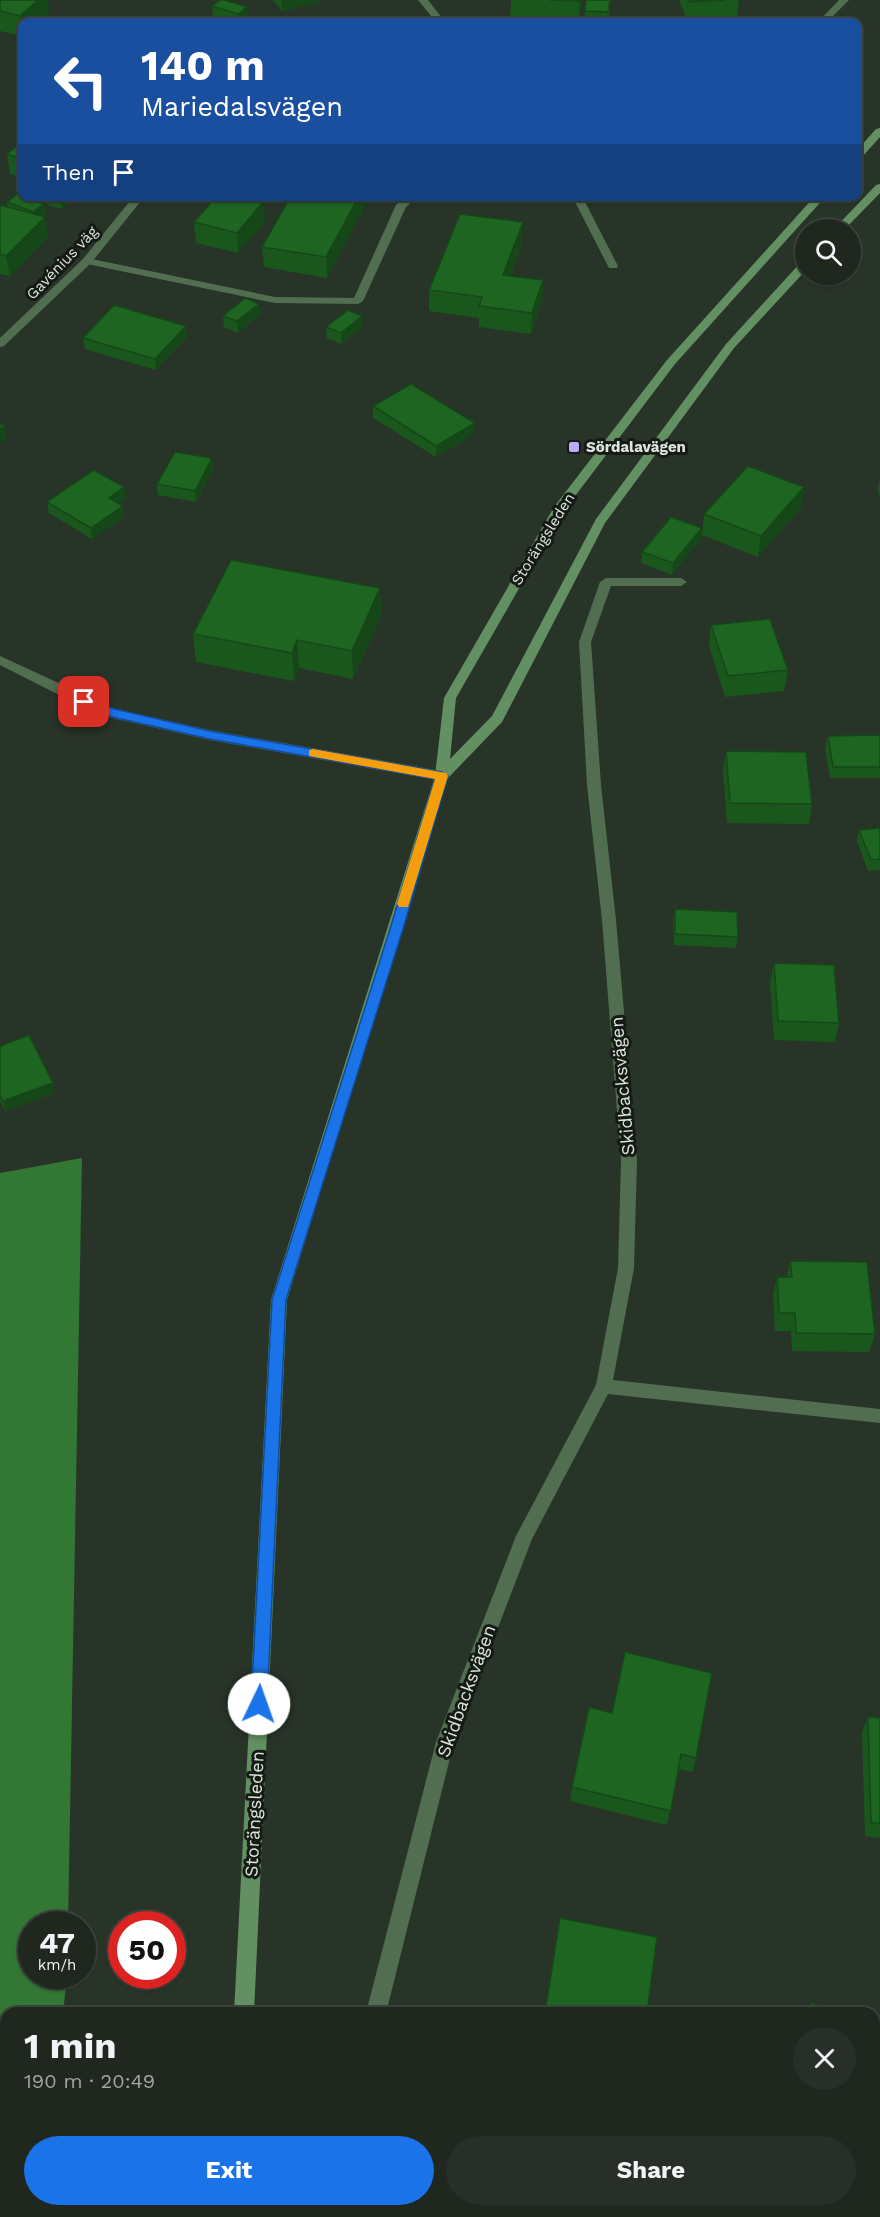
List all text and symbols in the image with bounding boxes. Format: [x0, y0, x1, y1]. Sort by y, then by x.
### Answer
text: 140 m [141, 41, 265, 90]
icon: left [42, 42, 120, 120]
text: Mariedalsvägen [141, 91, 343, 123]
icon: arrive [107, 156, 140, 189]
text: Then [42, 160, 95, 185]
map controls [795, 219, 861, 285]
button: search [795, 219, 861, 285]
street label: Gavénius väg [23, 223, 101, 303]
place label: Sördalavägen [586, 438, 686, 456]
marker: Sördalavägen [567, 440, 581, 454]
street label: Storängsleden [508, 490, 578, 588]
pin [58, 676, 109, 727]
icon: arrive [67, 685, 100, 718]
street label: Skidbacksvägen [605, 1016, 639, 1156]
street label: Skidbacksvägen [432, 1622, 500, 1760]
position arrow [227, 1672, 291, 1736]
street label: Storängsleden [240, 1750, 268, 1878]
speed limit sign: 50 [108, 1911, 186, 1989]
text: 47 [39, 1925, 75, 1960]
text: km/h [38, 1956, 76, 1974]
text: 1 min [24, 2025, 116, 2067]
button: close [793, 2027, 856, 2090]
text: 190 m · 20:49 [24, 2069, 155, 2093]
button: Exit [24, 2136, 434, 2205]
button: Share [446, 2136, 856, 2205]

